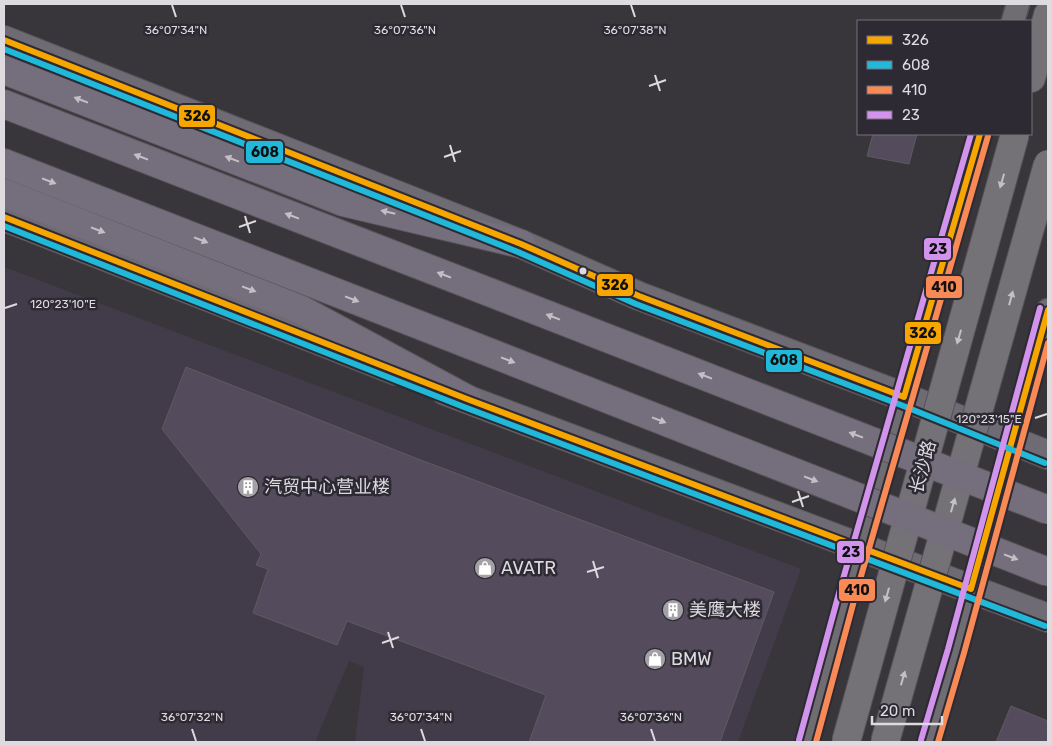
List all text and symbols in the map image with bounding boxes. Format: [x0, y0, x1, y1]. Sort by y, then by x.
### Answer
legend [857, 20, 1032, 135]
text: 36°07'34"N [145, 23, 207, 37]
text: 36°07'36"N [374, 23, 436, 37]
text: 36°07'38"N [603, 23, 667, 37]
text: 326 [902, 31, 929, 49]
text: 608 [902, 56, 930, 74]
text: 410 [902, 81, 927, 99]
one-way arrow [73, 96, 88, 104]
line badge: 326 [178, 104, 216, 128]
text: 23 [902, 106, 920, 124]
text: 326 [183, 108, 211, 125]
line badge: 608 [245, 140, 284, 164]
text: 608 [251, 144, 279, 161]
one-way arrow [133, 153, 148, 161]
one-way arrow [225, 154, 240, 162]
one-way arrow [998, 173, 1006, 188]
one-way arrow [42, 177, 57, 185]
one-way arrow [381, 208, 396, 216]
one-way arrow [284, 212, 299, 220]
one-way arrow [91, 226, 106, 234]
one-way arrow [193, 237, 208, 244]
line badge: 23 [923, 237, 952, 261]
text: 23 [929, 241, 947, 258]
unlabelled marker [578, 266, 588, 276]
one-way arrow [436, 271, 451, 279]
line badge: 326 [596, 273, 634, 297]
line badge: 410 [925, 275, 963, 299]
text: 326 [601, 277, 629, 294]
text: 410 [931, 279, 957, 296]
one-way arrow [242, 286, 257, 293]
one-way arrow [1007, 291, 1015, 306]
one-way arrow [345, 295, 360, 303]
text: 120°23'10"E [30, 297, 96, 311]
one-way arrow [545, 313, 560, 321]
line badge: 326 [904, 321, 942, 345]
text: 326 [909, 325, 937, 342]
one-way arrow [954, 330, 962, 345]
line badge: 608 [765, 349, 803, 373]
text: 608 [770, 352, 798, 369]
one-way arrow [501, 356, 516, 364]
one-way arrow [697, 372, 712, 379]
text: 120°23'15"E [956, 412, 1022, 426]
one-way arrow [652, 416, 666, 424]
one-way arrow [848, 431, 863, 439]
street label: 长沙路 [905, 438, 941, 496]
building icon: 汽贸中心营业楼 [236, 475, 260, 499]
place label: 汽贸中心营业楼 [264, 476, 390, 498]
one-way arrow [803, 476, 818, 483]
one-way arrow [949, 498, 957, 513]
line badge: 23 [836, 540, 865, 564]
text: 23 [842, 544, 860, 561]
one-way arrow [1003, 554, 1018, 562]
shop icon: AVATR [473, 556, 497, 580]
place label: AVATR [501, 557, 556, 579]
line badge: 410 [838, 578, 876, 602]
text: 410 [844, 582, 870, 599]
one-way arrow [883, 588, 891, 603]
building icon: 美鹰大楼 [661, 598, 685, 622]
place label: 美鹰大楼 [689, 599, 761, 621]
shop icon: BMW [643, 647, 667, 671]
place label: BMW [671, 648, 712, 670]
one-way arrow [900, 671, 908, 686]
scale bar [872, 694, 942, 726]
text: 20 m [880, 702, 915, 720]
text: 36°07'32"N [161, 710, 223, 724]
text: 36°07'34"N [390, 710, 452, 724]
text: 36°07'36"N [620, 710, 682, 724]

